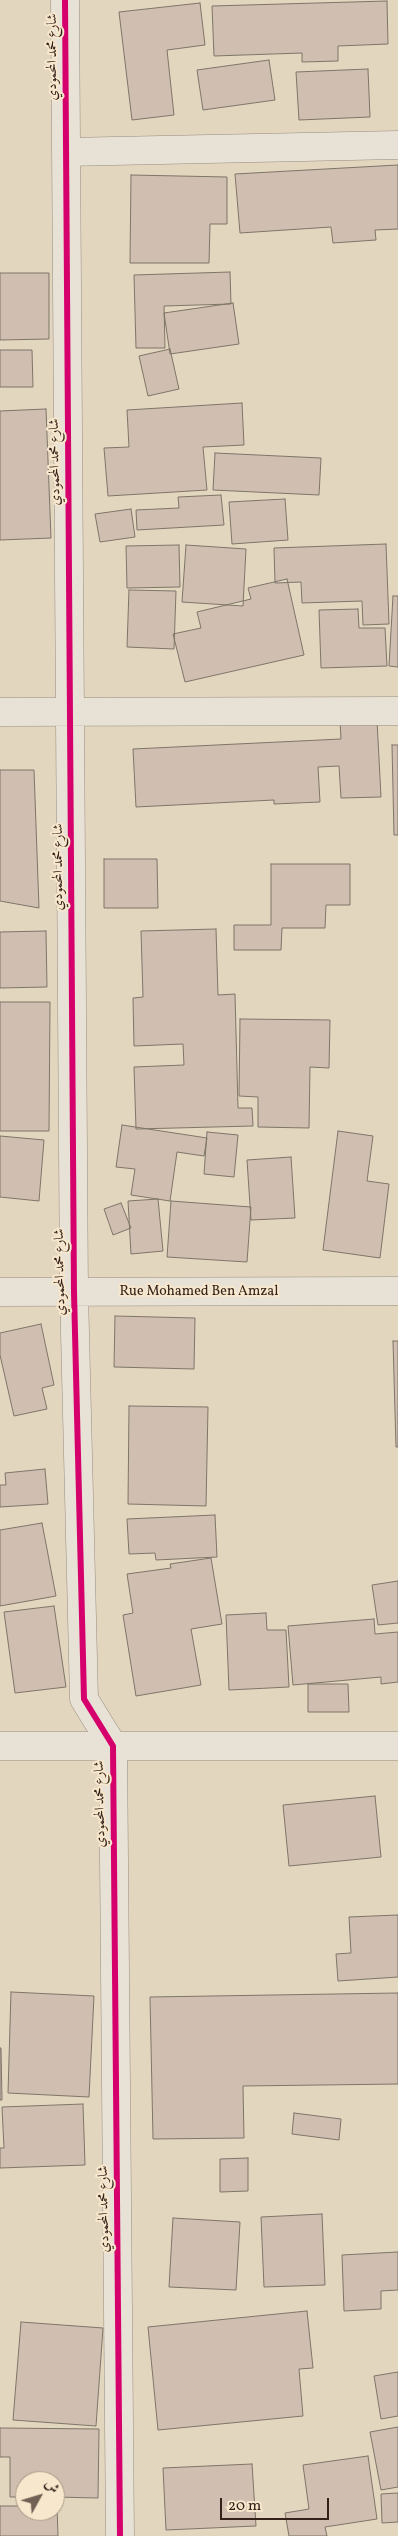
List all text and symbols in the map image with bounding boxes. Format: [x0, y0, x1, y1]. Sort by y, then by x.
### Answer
street label: شارع محمد المحمودي [45, 14, 61, 100]
street label: شارع محمد المحمودي [47, 418, 65, 506]
street label: شارع محمد المحمودي [51, 824, 67, 910]
street label: شارع محمد المحمودي [52, 1228, 70, 1316]
street label: Rue Mohamed Ben Amzal [120, 1284, 278, 1300]
street label: شارع محمد المحمودي [92, 1760, 110, 1848]
street label: شارع محمد المحمودي [96, 2165, 114, 2253]
north arrow [15, 2471, 65, 2521]
text: ش [40, 2475, 63, 2498]
scale bar [223, 2488, 332, 2520]
text: 20 m [228, 2496, 261, 2517]

